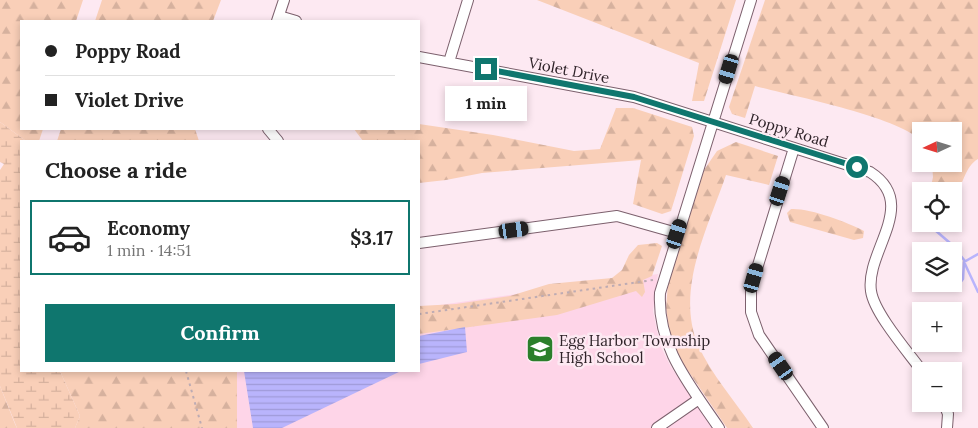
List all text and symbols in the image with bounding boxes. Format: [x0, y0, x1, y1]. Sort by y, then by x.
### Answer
text: Poppy Road [75, 39, 181, 63]
car [717, 52, 740, 86]
street label: Violet Drive [526, 53, 611, 87]
route end [475, 58, 497, 80]
callout: 1 min [445, 86, 527, 122]
text: Violet Drive [75, 88, 184, 112]
text: 1 min [466, 93, 506, 113]
street label: Poppy Road [747, 109, 831, 151]
north arrow [912, 122, 962, 172]
map controls [912, 122, 962, 412]
text: Choose a ride [45, 156, 187, 184]
route start [846, 156, 868, 178]
car [768, 174, 791, 208]
button: locate [912, 182, 962, 232]
icon: car [47, 215, 92, 260]
text: Economy [107, 216, 190, 240]
car [665, 217, 688, 251]
car [498, 220, 529, 240]
text: $3.17 [350, 226, 393, 250]
text: 1 min · 14:51 [107, 240, 191, 260]
button: layers [912, 242, 962, 292]
car [742, 262, 765, 294]
button: + [912, 302, 962, 352]
button: Confirm [45, 304, 395, 362]
place label: Egg Harbor Township High School [559, 331, 710, 367]
school or university icon: Egg Harbor Township High School [525, 334, 555, 364]
car [766, 349, 795, 383]
button: − [912, 362, 962, 412]

